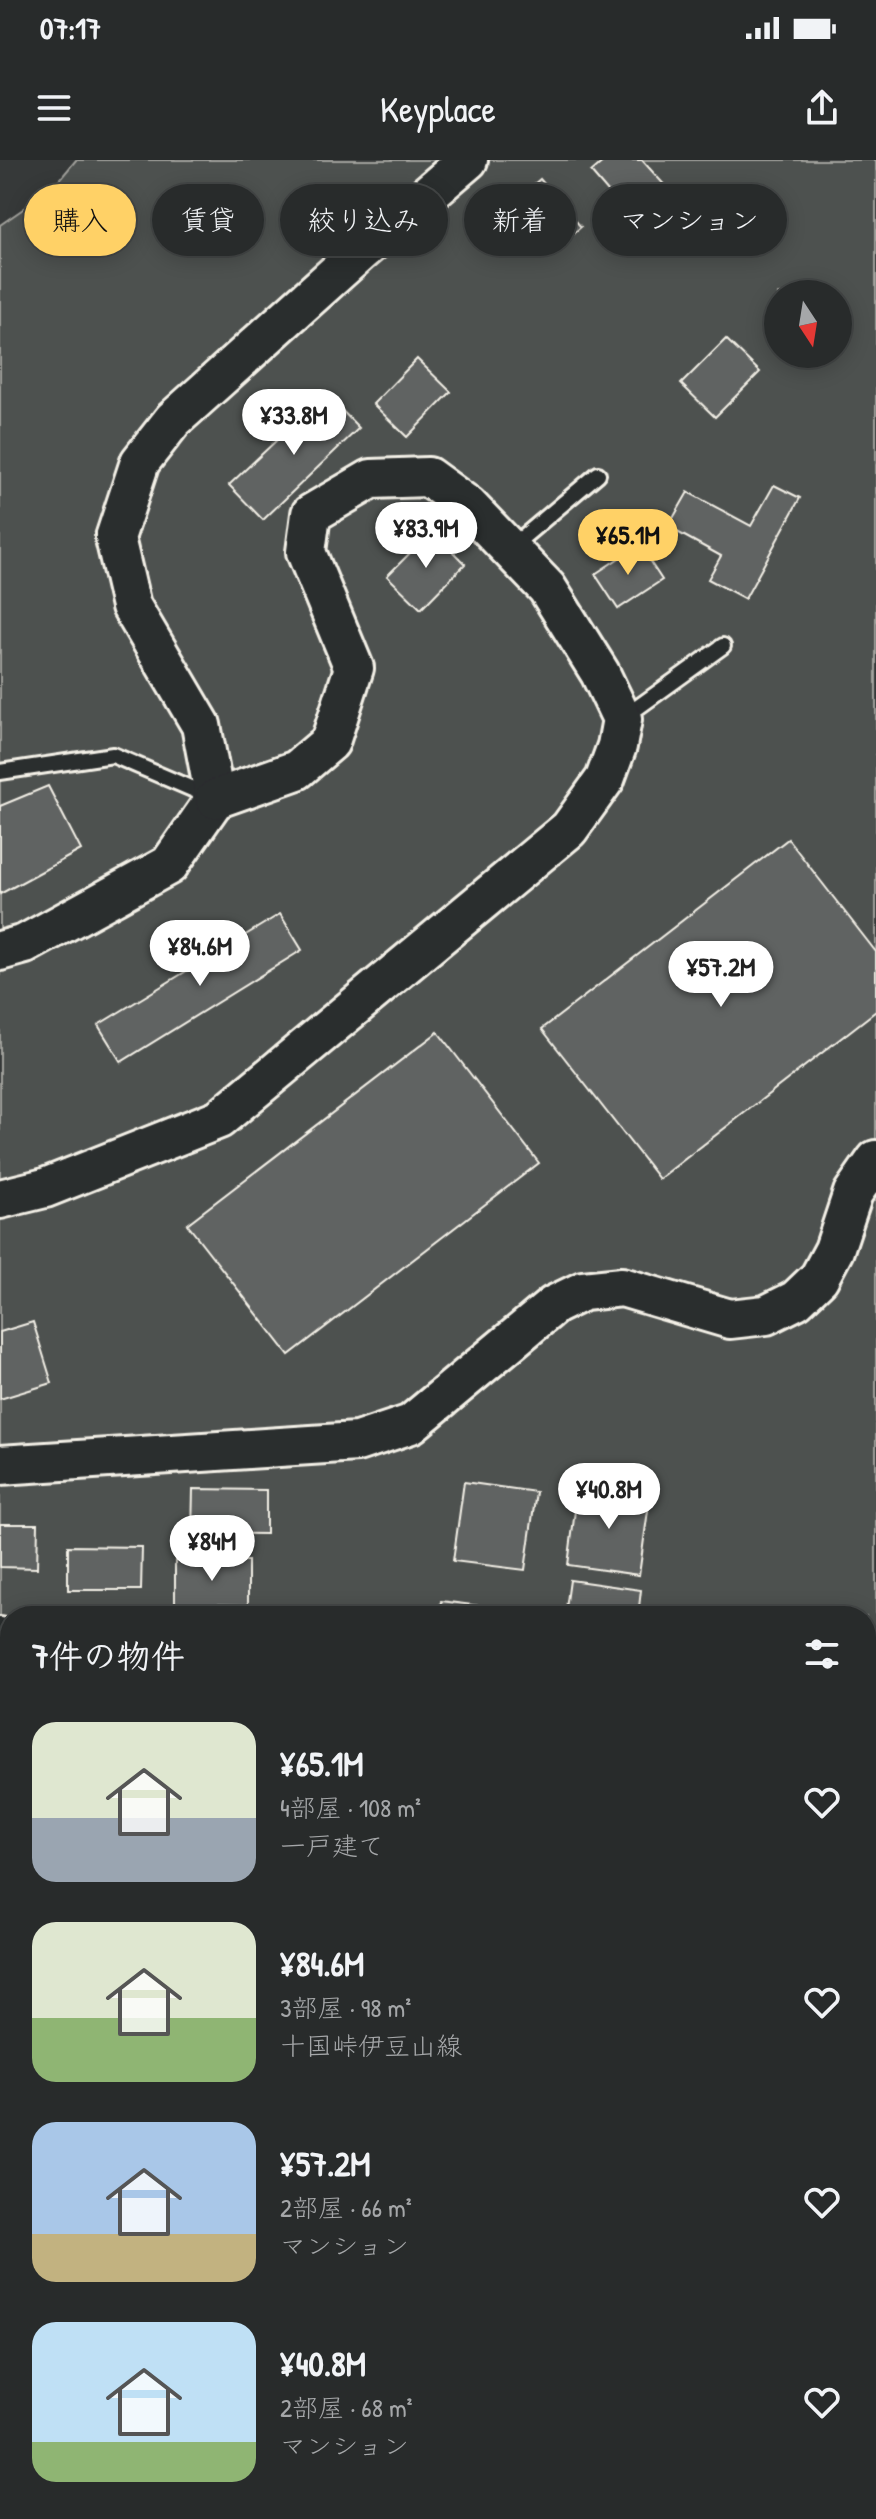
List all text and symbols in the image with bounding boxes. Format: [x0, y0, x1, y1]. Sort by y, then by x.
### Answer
text: 07:17 [40, 8, 101, 48]
text: Keyplace [380, 84, 496, 133]
icon: menu [32, 86, 76, 130]
icon: share [800, 86, 844, 130]
chip: 購入 [24, 184, 136, 256]
chip: 賃貸 [152, 184, 264, 256]
chip: 絞り込み [280, 184, 448, 256]
chip: 新着 [464, 184, 576, 256]
chip: マンション [592, 184, 787, 256]
north arrow [764, 280, 852, 368]
map controls [764, 280, 852, 368]
pin: ¥33.8M [229, 389, 359, 457]
text: ¥33.8M [260, 397, 328, 432]
pin: ¥83.9M [361, 502, 491, 570]
pin: ¥65.1M [563, 509, 693, 577]
text: ¥83.9M [393, 510, 459, 545]
text: ¥65.1M [596, 517, 660, 552]
pin: ¥84.6M [135, 920, 265, 988]
text: ¥84.6M [168, 928, 232, 963]
pin: ¥57.2M [656, 941, 786, 1009]
text: ¥57.2M [686, 949, 756, 984]
pin: ¥40.8M [544, 1463, 674, 1531]
text: ¥40.8M [576, 1471, 642, 1506]
pin: ¥84M [165, 1515, 259, 1583]
text: ¥84M [188, 1523, 236, 1558]
icon: filters [800, 1632, 844, 1676]
text: 7件の物件 [32, 1633, 185, 1679]
text: ¥65.1M [280, 1741, 364, 1787]
icon: home [96, 1754, 192, 1850]
icon: heart [800, 1780, 844, 1824]
text: 4部屋 · 108 m² [280, 1790, 421, 1825]
text: 一戸建て [280, 1828, 384, 1863]
text: ¥84.6M [280, 1941, 364, 1987]
icon: home [96, 1954, 192, 2050]
icon: heart [800, 1980, 844, 2024]
text: 3部屋 · 98 m² [280, 1990, 411, 2025]
text: 十国峠伊豆山線 [280, 2028, 462, 2063]
text: ¥57.2M [280, 2141, 370, 2187]
icon: home [96, 2154, 192, 2250]
icon: heart [800, 2180, 844, 2224]
text: 2部屋 · 66 m² [280, 2190, 412, 2225]
text: マンション [280, 2228, 409, 2263]
text: ¥40.8M [280, 2341, 366, 2387]
icon: home [96, 2354, 192, 2450]
icon: heart [800, 2380, 844, 2424]
text: 2部屋 · 68 m² [280, 2390, 413, 2425]
text: マンション [280, 2428, 409, 2463]

